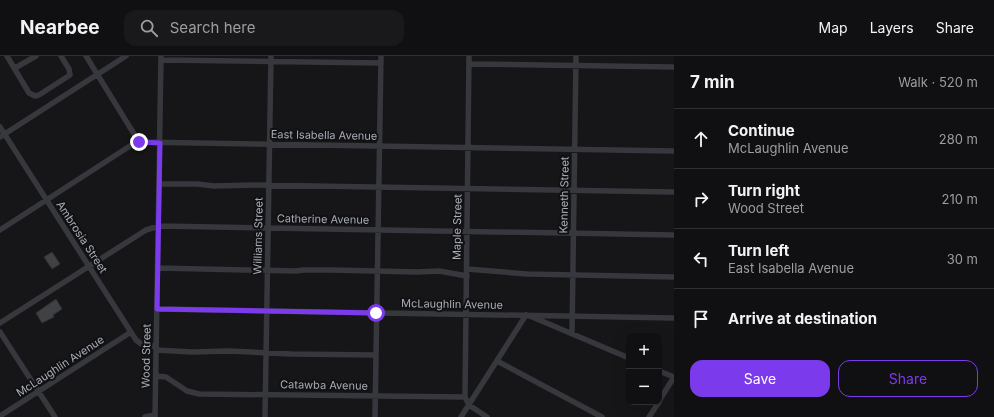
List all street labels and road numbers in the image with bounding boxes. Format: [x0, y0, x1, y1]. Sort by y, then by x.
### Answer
street label: East Isabella Avenue [271, 127, 377, 143]
street label: Kenneth Street [556, 156, 572, 234]
street label: Maple Street [449, 193, 465, 260]
street label: Williams Street [250, 197, 266, 275]
street label: Ambrosia Street [53, 198, 111, 276]
street label: Catherine Avenue [277, 211, 369, 227]
street label: McLaughlin Avenue [401, 296, 503, 312]
street label: Wood Street [138, 323, 154, 388]
street label: McLaughlin Avenue [13, 332, 107, 400]
street label: Catawba Avenue [280, 377, 368, 393]

